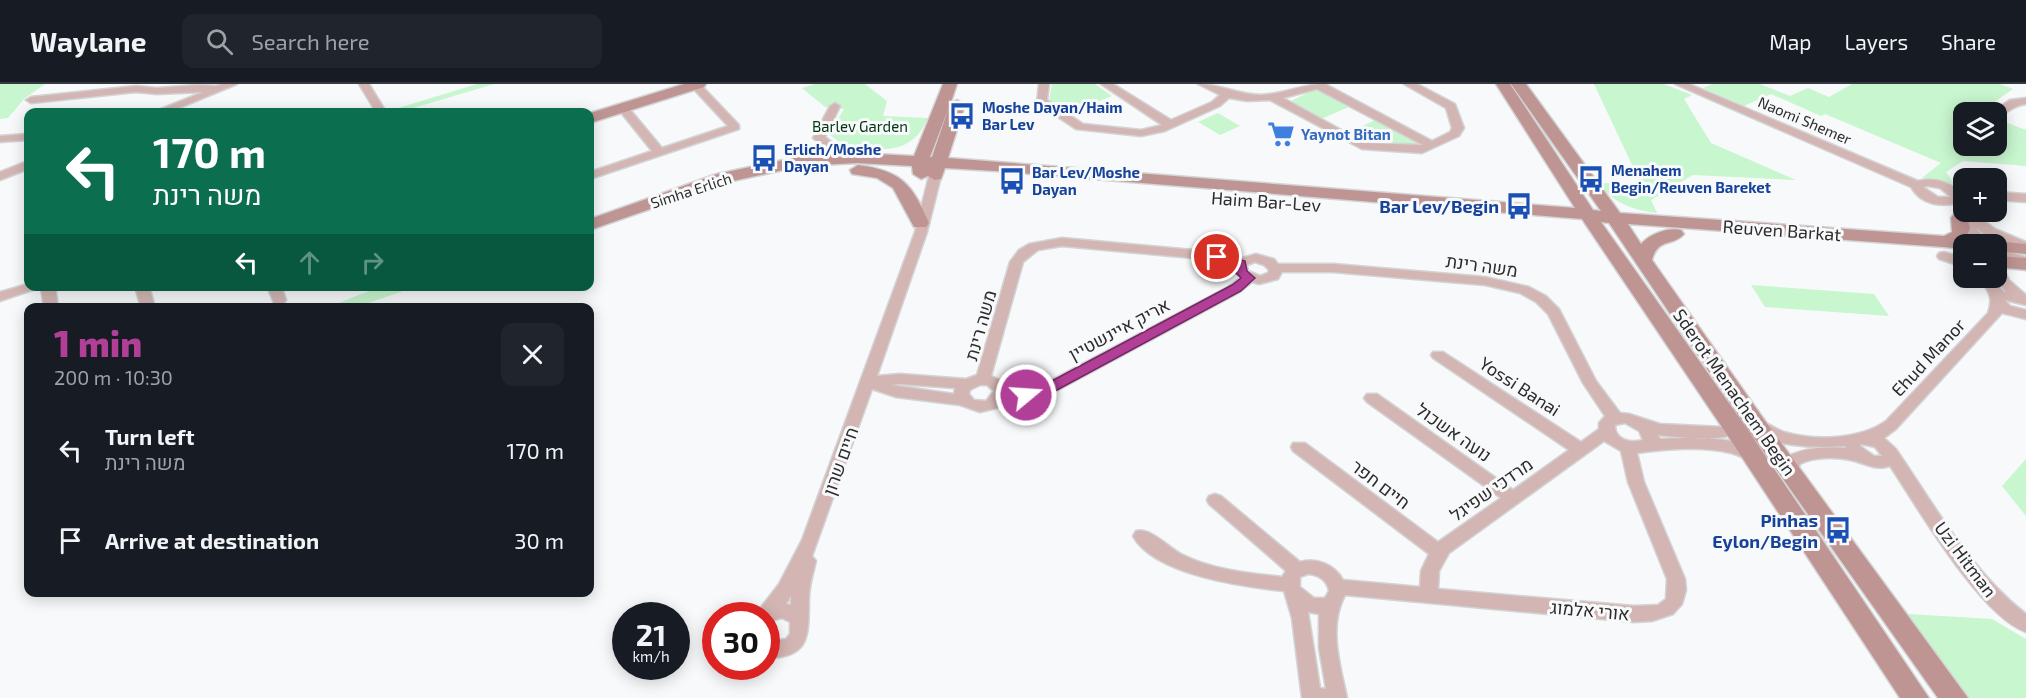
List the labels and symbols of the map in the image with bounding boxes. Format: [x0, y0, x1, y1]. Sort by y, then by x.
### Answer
street label: Naomi Shemer [1755, 92, 1855, 148]
place label: Moshe Dayan/Haim Bar Lev [982, 98, 1123, 133]
bus stop icon: Moshe Dayan/Haim Bar Lev [947, 101, 977, 131]
park label: Barlev Garden [812, 117, 908, 135]
supermarket icon: Yaynot Bitan [1266, 119, 1296, 149]
place label: Yaynot Bitan [1301, 125, 1391, 144]
place label: Erlich/Moshe Dayan [784, 140, 881, 176]
bus stop icon: Erlich/Moshe Dayan [749, 143, 779, 173]
place label: Menahem Begin/Reuven Bareket [1611, 161, 1771, 196]
place label: Bar Lev/Moshe Dayan [1032, 163, 1140, 199]
bus stop icon: Menahem Begin/Reuven Bareket [1576, 164, 1606, 194]
bus stop icon: Bar Lev/Moshe Dayan [997, 166, 1027, 196]
street label: Simha Erlich [648, 168, 734, 212]
street label: Haim Bar-Lev [1210, 186, 1322, 216]
bus stop icon: Bar Lev/Begin [1504, 191, 1534, 221]
place label: Bar Lev/Begin [1379, 195, 1499, 217]
street label: Reuven Barkat [1722, 215, 1842, 245]
pin [1191, 231, 1242, 282]
street label: משה רינת [1445, 249, 1519, 281]
street label: משה רינת [959, 287, 1001, 363]
street label: אריק איינשטיין [1065, 293, 1173, 365]
street label: Sderot Menachem Begin [1669, 304, 1801, 480]
street label: Ehud Manor [1886, 313, 1970, 401]
street label: Yossi Banai [1475, 352, 1565, 420]
position arrow [994, 363, 1058, 427]
street label: נועה אשכול [1412, 398, 1496, 466]
street label: חיים שרון [818, 424, 862, 498]
street label: מרדכי שפיגל [1445, 452, 1537, 526]
street label: חיים חפר [1347, 455, 1415, 513]
place label: Pinhas Eylon/Begin [1712, 509, 1818, 552]
bus stop icon: Pinhas Eylon/Begin [1823, 515, 1853, 545]
street label: Uzi Hitman [1930, 517, 2002, 601]
street label: אורי אלמוג [1549, 596, 1631, 624]
speed limit sign: 30 [702, 602, 780, 680]

